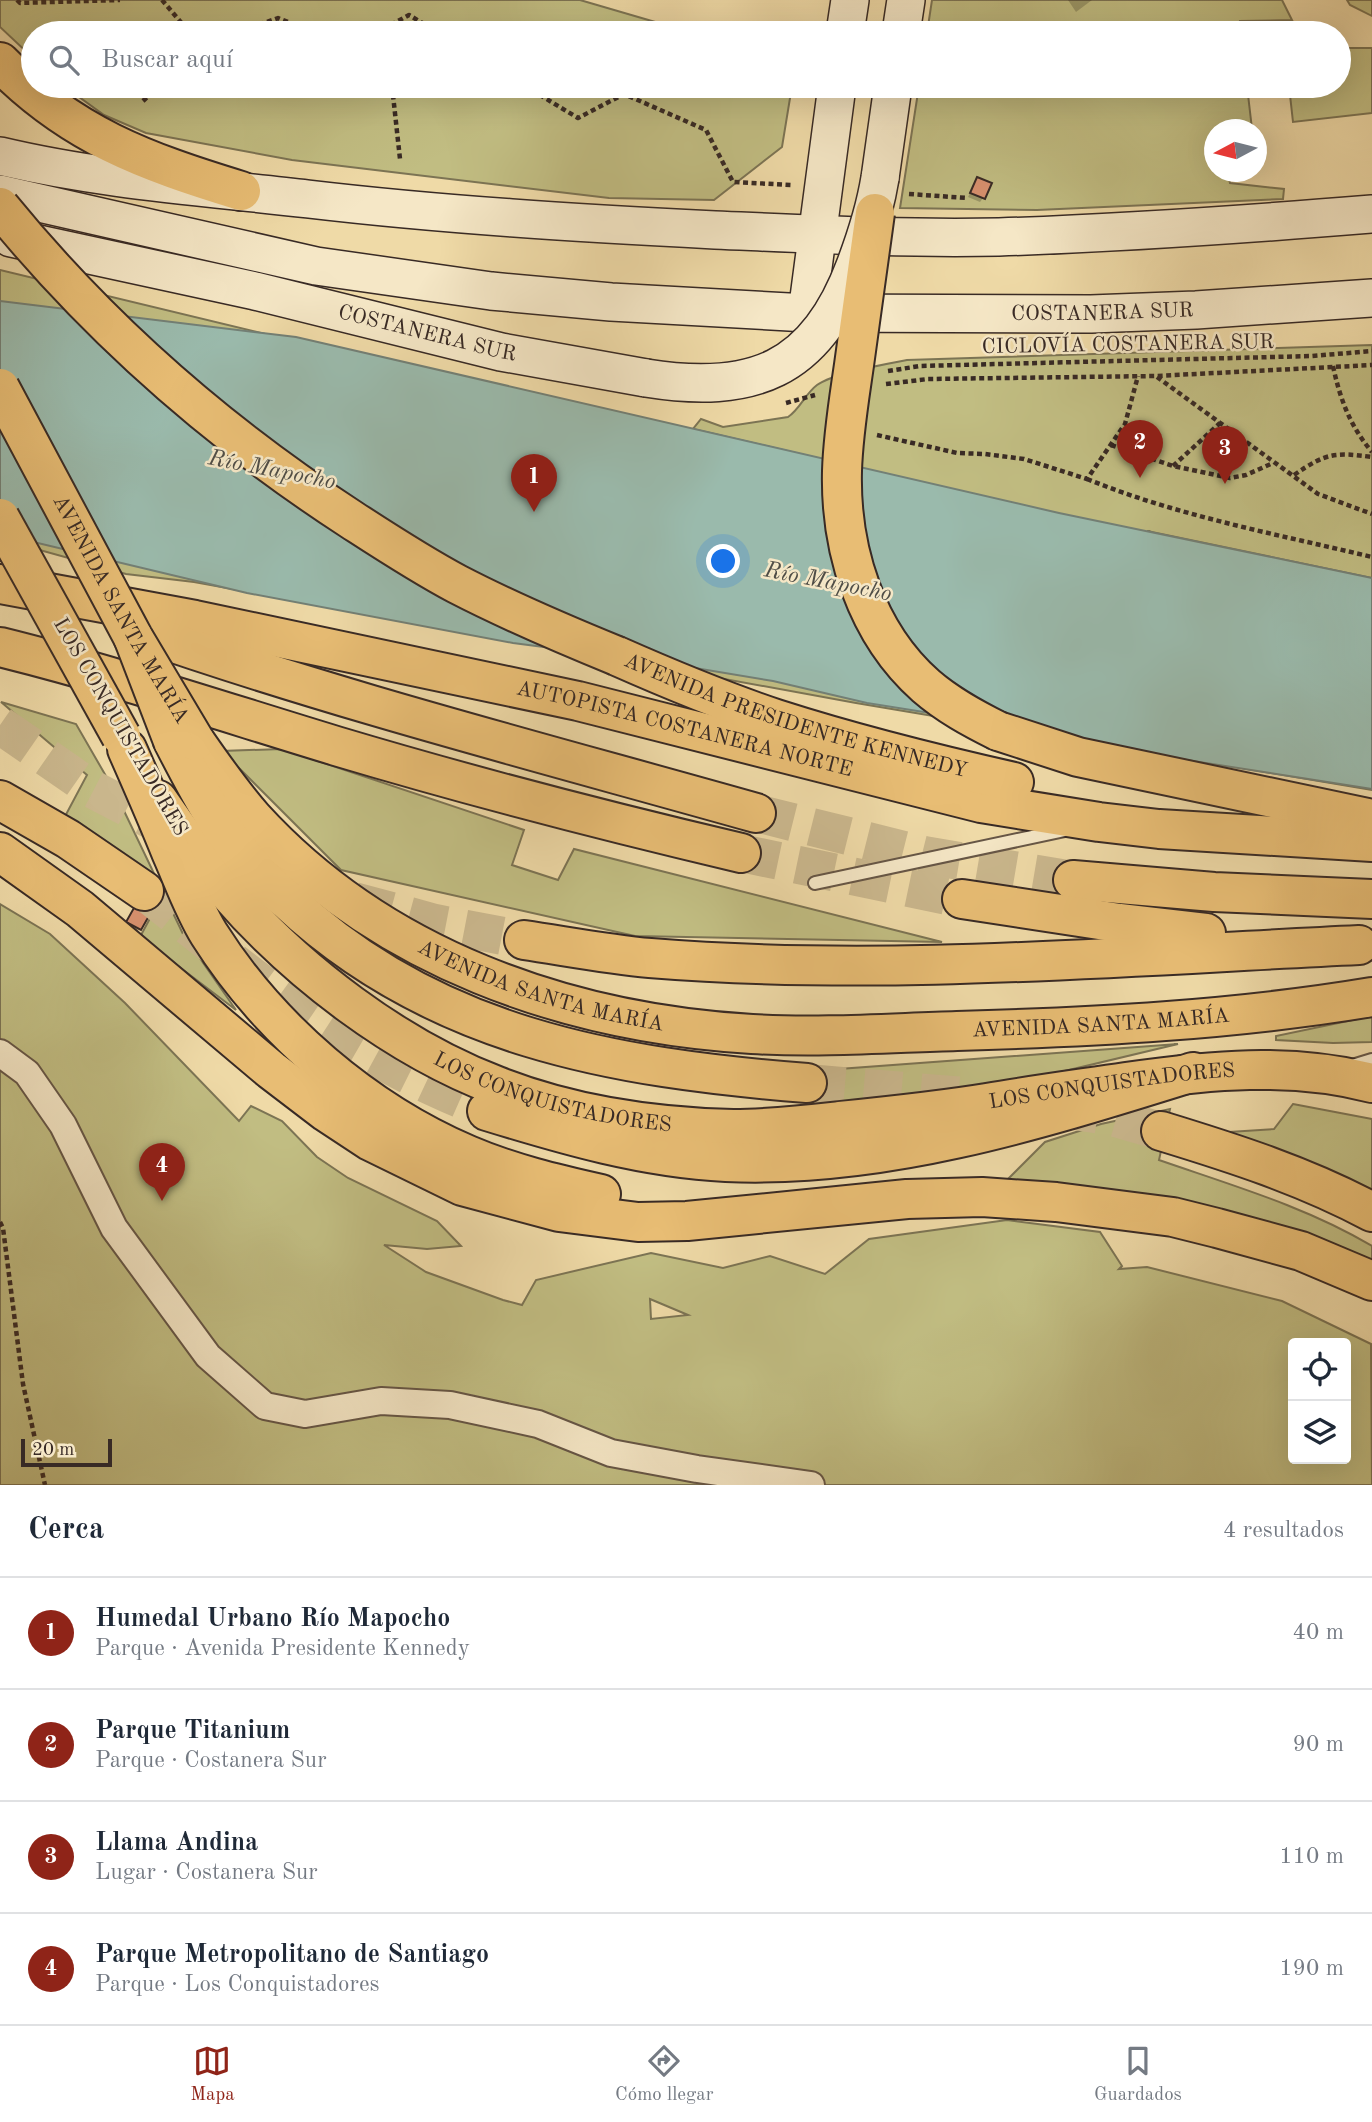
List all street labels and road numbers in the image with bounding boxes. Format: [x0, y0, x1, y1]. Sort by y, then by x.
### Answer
street label: COSTANERA SUR [1011, 300, 1194, 325]
street label: COSTANERA SUR [336, 301, 518, 365]
street label: CICLOVÍA COSTANERA SUR [981, 328, 1274, 358]
street label: AVENIDA SANTA MARÍA [49, 492, 193, 727]
street label: LOS CONQUISTADORES [49, 614, 191, 840]
street label: AVENIDA PRESIDENTE KENNEDY [621, 650, 969, 781]
street label: AUTOPISTA COSTANERA NORTE [515, 678, 855, 781]
street label: AVENIDA SANTA MARÍA [414, 936, 665, 1035]
street label: AVENIDA SANTA MARÍA [972, 1003, 1230, 1041]
street label: LOS CONQUISTADORES [430, 1048, 673, 1136]
street label: LOS CONQUISTADORES [987, 1060, 1235, 1113]

